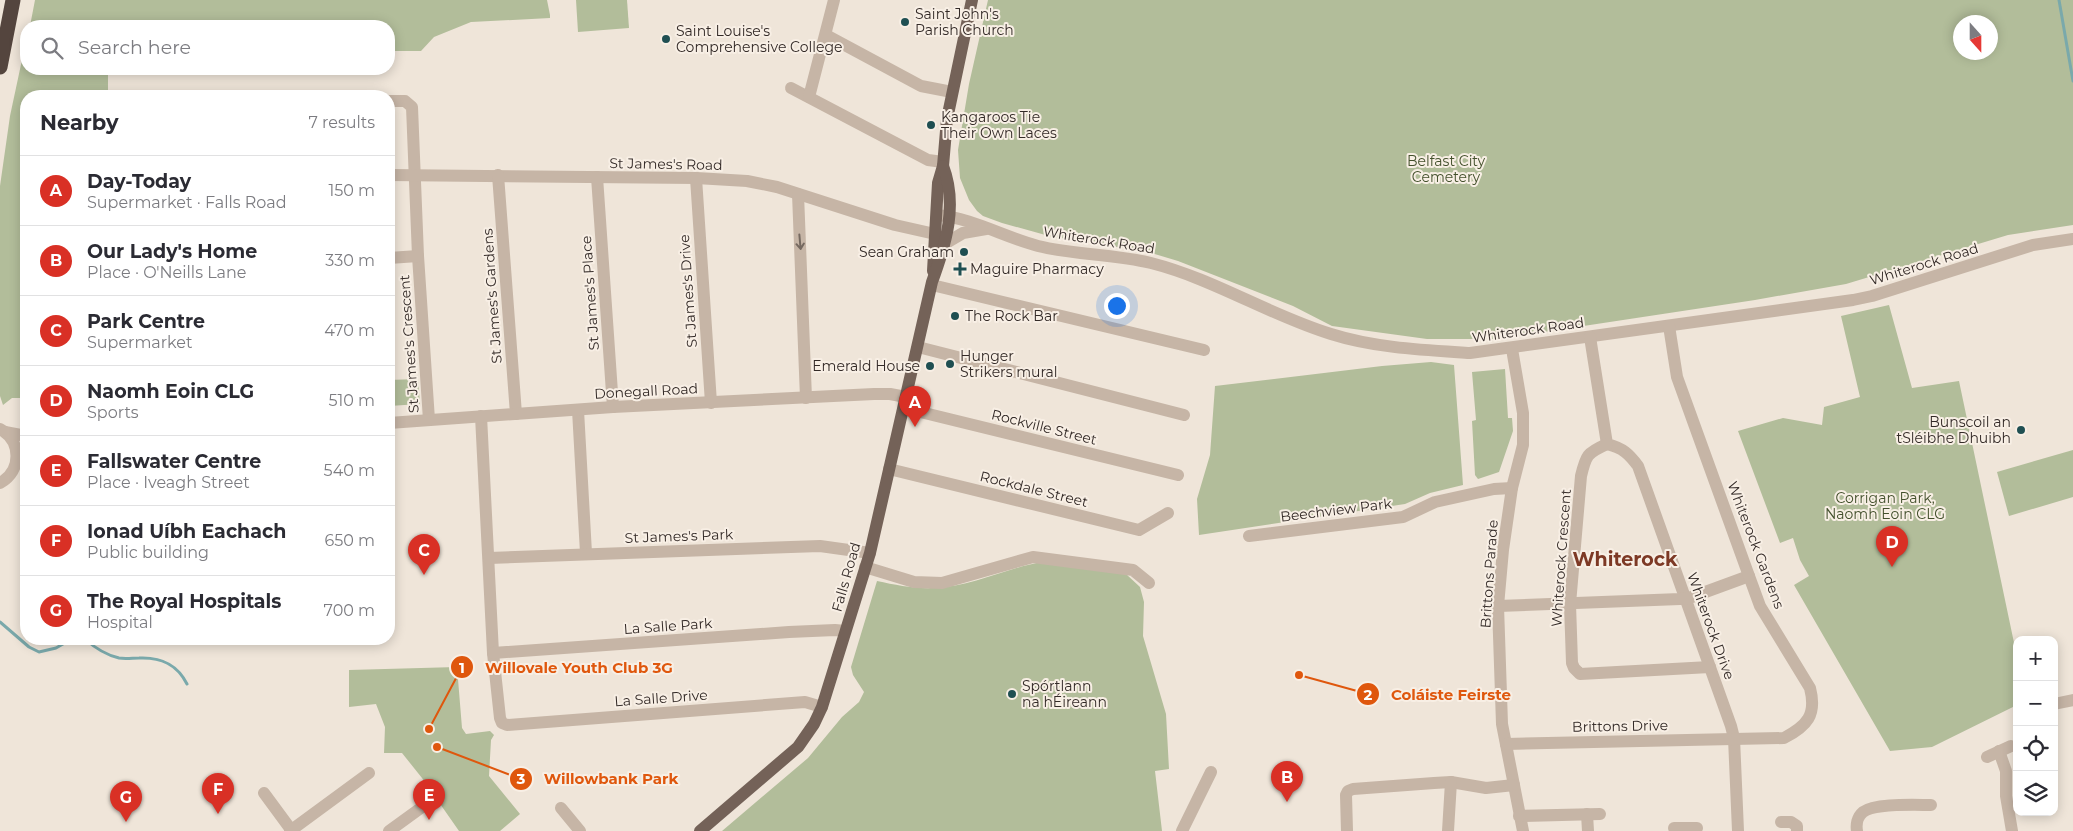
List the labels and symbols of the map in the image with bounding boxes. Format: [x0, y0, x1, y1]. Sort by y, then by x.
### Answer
place label: Saint John's Parish Church [915, 5, 1014, 39]
north arrow [1953, 15, 1998, 60]
marker: Saint John's Parish Church [899, 16, 911, 28]
place label: Saint Louise's Comprehensive College [676, 22, 843, 56]
marker: Saint Louise's Comprehensive College [660, 33, 672, 45]
place label: Kangaroos Tie Their Own Laces [941, 108, 1057, 142]
marker: Kangaroos Tie Their Own Laces [925, 119, 937, 131]
park label: Belfast City Cemetery [1407, 152, 1485, 186]
street label: St James's Road [609, 154, 723, 174]
street label: Whiterock Road [1042, 222, 1156, 258]
street label: St James's Gardens [478, 228, 506, 364]
street label: St James's Drive [675, 234, 701, 348]
one-way arrow [795, 234, 804, 250]
street label: St James's Place [577, 235, 603, 351]
street label: Whiterock Road [1867, 239, 1981, 289]
place label: Sean Graham [859, 243, 954, 261]
marker: Sean Graham [958, 246, 970, 258]
place label: Maguire Pharmacy [970, 260, 1104, 278]
marker: Maguire Pharmacy [954, 263, 966, 275]
street label: St James's Crescent [395, 274, 423, 414]
your location [1104, 293, 1130, 319]
place label: The Rock Bar [965, 307, 1058, 325]
marker: The Rock Bar [949, 310, 961, 322]
street label: Whiterock Road [1471, 313, 1585, 347]
place label: Hunger Strikers mural [960, 347, 1058, 381]
place label: Emerald House [812, 357, 920, 375]
marker: Hunger Strikers mural [944, 358, 956, 370]
marker: Emerald House [924, 360, 936, 372]
street label: Donegall Road [594, 379, 698, 403]
pin: A [899, 386, 931, 427]
street label: Rockville Street [989, 405, 1099, 449]
place label: Bunscoil an tSléibhe Dhuibh [1896, 413, 2011, 447]
marker: Bunscoil an tSléibhe Dhuibh [2015, 424, 2027, 436]
street label: Rockdale Street [978, 467, 1090, 511]
street label: Whiterock Gardens [1723, 479, 1789, 611]
street label: Whiterock Crescent [1547, 488, 1575, 628]
park label: Corrigan Park, Naomh Eoin CLG [1825, 489, 1945, 523]
street label: Beechview Park [1279, 494, 1393, 526]
street label: Brittons Parade [1476, 519, 1502, 629]
street label: St James's Park [624, 525, 734, 547]
pin: D [1876, 526, 1908, 567]
pin: C [408, 534, 440, 575]
street label: Falls Road [827, 540, 865, 614]
district label: Whiterock [1573, 548, 1678, 571]
street label: Whiterock Drive [1683, 570, 1739, 682]
street label: La Salle Park [623, 614, 713, 638]
callout: Willovale Youth Club 3G [450, 652, 683, 682]
text: 1 [459, 658, 465, 677]
text: Willovale Youth Club 3G [485, 658, 673, 677]
place label: Spórtlann na hÉireann [1022, 677, 1107, 711]
callout: Coláiste Feirste [1356, 679, 1521, 709]
text: 2 [1364, 685, 1373, 704]
text: Coláiste Feirste [1391, 685, 1511, 704]
street label: La Salle Drive [614, 686, 708, 710]
marker: Spórtlann na hÉireann [1006, 688, 1018, 700]
street label: Brittons Drive [1572, 716, 1668, 736]
pin: B [1271, 761, 1303, 802]
callout: Willowbank Park [509, 764, 688, 794]
text: 3 [516, 769, 526, 788]
text: Willowbank Park [544, 769, 679, 788]
pin: F [202, 773, 234, 814]
pin: E [413, 779, 445, 820]
pin: G [110, 781, 142, 822]

